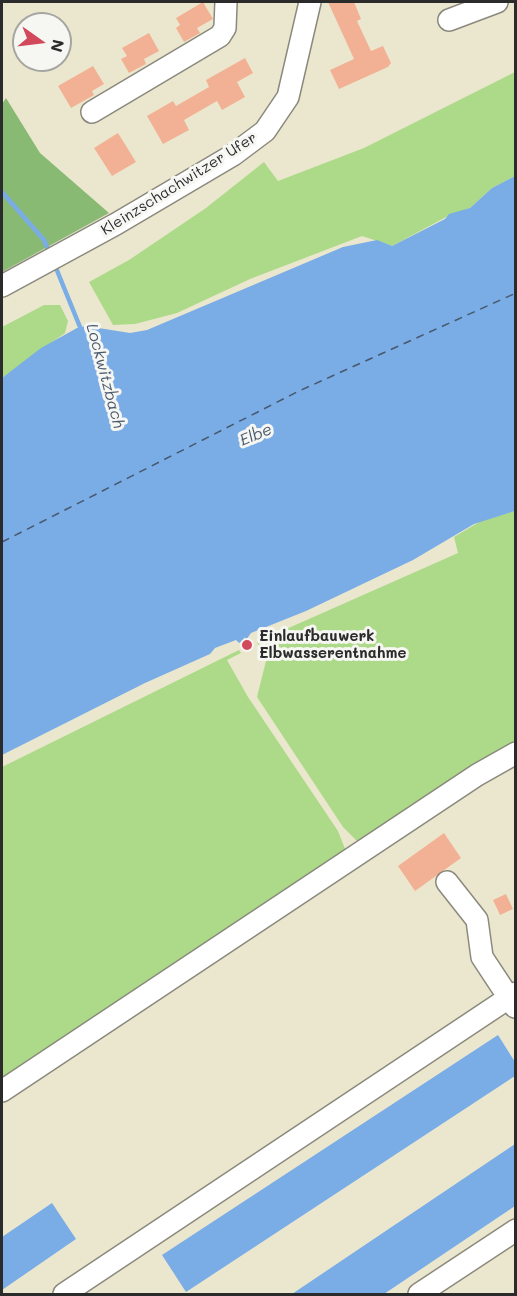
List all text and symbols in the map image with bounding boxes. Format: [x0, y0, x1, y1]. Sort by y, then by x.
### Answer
north arrow [12, 12, 72, 72]
text: N [46, 38, 70, 54]
street label: Kleinzschachwitzer Ufer [98, 129, 260, 239]
water label: Lockwitzbach [82, 322, 128, 430]
water label: Elbe [237, 420, 275, 450]
place label: Einlaufbauwerk Elbwasserentnahme [259, 627, 406, 662]
marker: Einlaufbauwerk Elbwasserentnahme [240, 638, 254, 652]

